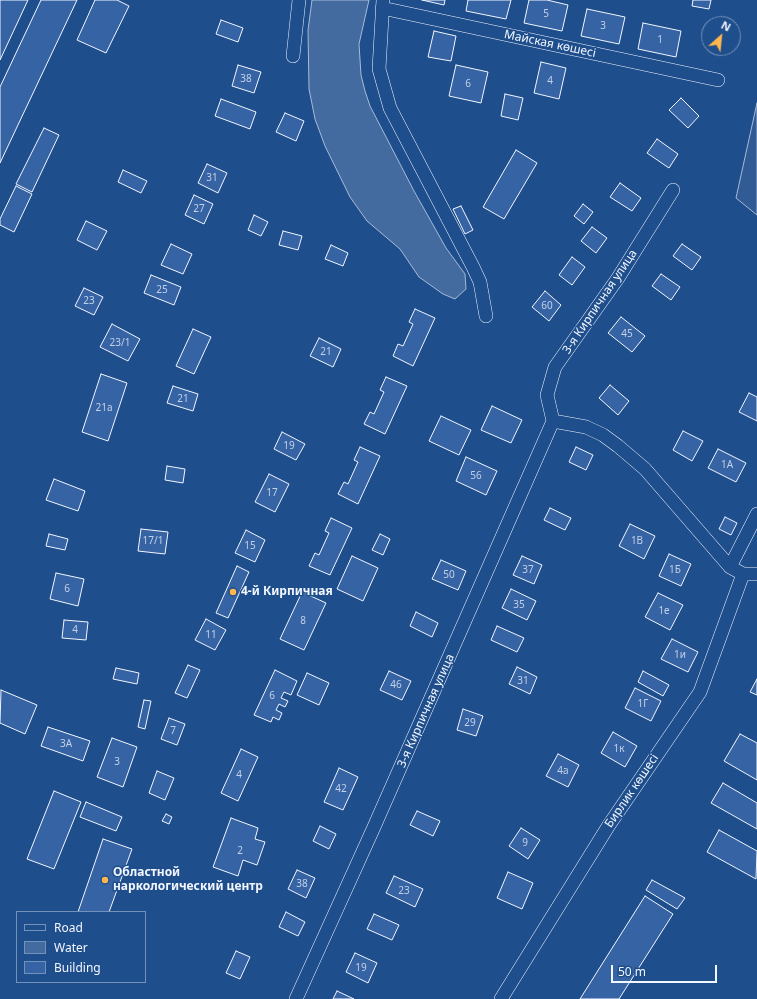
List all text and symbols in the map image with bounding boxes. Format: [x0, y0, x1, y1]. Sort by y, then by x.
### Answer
house number: 5 [543, 8, 549, 20]
north arrow [701, 16, 741, 56]
text: N [719, 17, 734, 34]
house number: 3 [600, 20, 606, 32]
street label: Майская көшесі [503, 27, 597, 61]
house number: 1 [657, 34, 663, 46]
house number: 38 [240, 73, 252, 85]
house number: 4 [547, 75, 553, 87]
house number: 6 [465, 78, 471, 90]
house number: 31 [206, 172, 218, 184]
house number: 27 [193, 203, 205, 215]
street label: 3-я Кирпичная улица [560, 247, 640, 357]
house number: 25 [156, 284, 168, 296]
house number: 23 [83, 295, 95, 307]
house number: 60 [541, 300, 553, 312]
house number: 45 [621, 328, 633, 340]
house number: 23/1 [110, 337, 130, 349]
house number: 21 [320, 346, 332, 358]
house number: 21 [177, 393, 189, 405]
house number: 21а [96, 402, 112, 414]
house number: 19 [283, 440, 295, 452]
house number: 1А [721, 459, 733, 471]
house number: 56 [470, 470, 482, 482]
house number: 17 [266, 487, 278, 499]
house number: 17/1 [143, 535, 163, 547]
house number: 1В [631, 535, 643, 547]
house number: 15 [244, 540, 256, 552]
house number: 37 [522, 564, 534, 576]
house number: 1Б [669, 564, 681, 576]
house number: 50 [443, 569, 455, 581]
house number: 6 [64, 583, 70, 595]
place label: 4-й Кирпичная [241, 585, 333, 599]
marker: 4-й Кирпичная [228, 587, 238, 597]
house number: 35 [513, 599, 525, 611]
house number: 1е [658, 605, 670, 617]
house number: 8 [300, 615, 306, 627]
house number: 4 [72, 624, 78, 636]
house number: 11 [205, 629, 217, 641]
house number: 1и [674, 649, 686, 661]
street label: 3-я Кирпичная улица [394, 652, 458, 770]
house number: 31 [517, 675, 529, 687]
house number: 46 [390, 679, 402, 691]
house number: 6 [269, 690, 275, 702]
house number: 1Г [638, 698, 648, 710]
house number: 29 [464, 717, 476, 729]
house number: 7 [170, 725, 176, 737]
house number: 3А [60, 738, 72, 750]
house number: 1к [613, 743, 625, 755]
street label: Бирлик көшесі [602, 751, 662, 831]
house number: 3 [114, 756, 120, 768]
house number: 4а [557, 765, 569, 777]
house number: 4 [236, 769, 242, 781]
house number: 42 [335, 783, 347, 795]
house number: 9 [522, 837, 528, 849]
house number: 2 [237, 845, 243, 857]
place label: Областной наркологический центр [113, 866, 263, 894]
marker: Областной наркологический центр [100, 875, 110, 885]
house number: 38 [296, 878, 308, 890]
house number: 23 [398, 885, 410, 897]
legend [16, 911, 146, 983]
text: Road [54, 919, 83, 936]
text: Water [54, 939, 88, 956]
scale bar [613, 957, 719, 983]
text: Building [54, 959, 101, 976]
house number: 19 [355, 962, 367, 974]
text: 50 m [618, 963, 646, 980]

